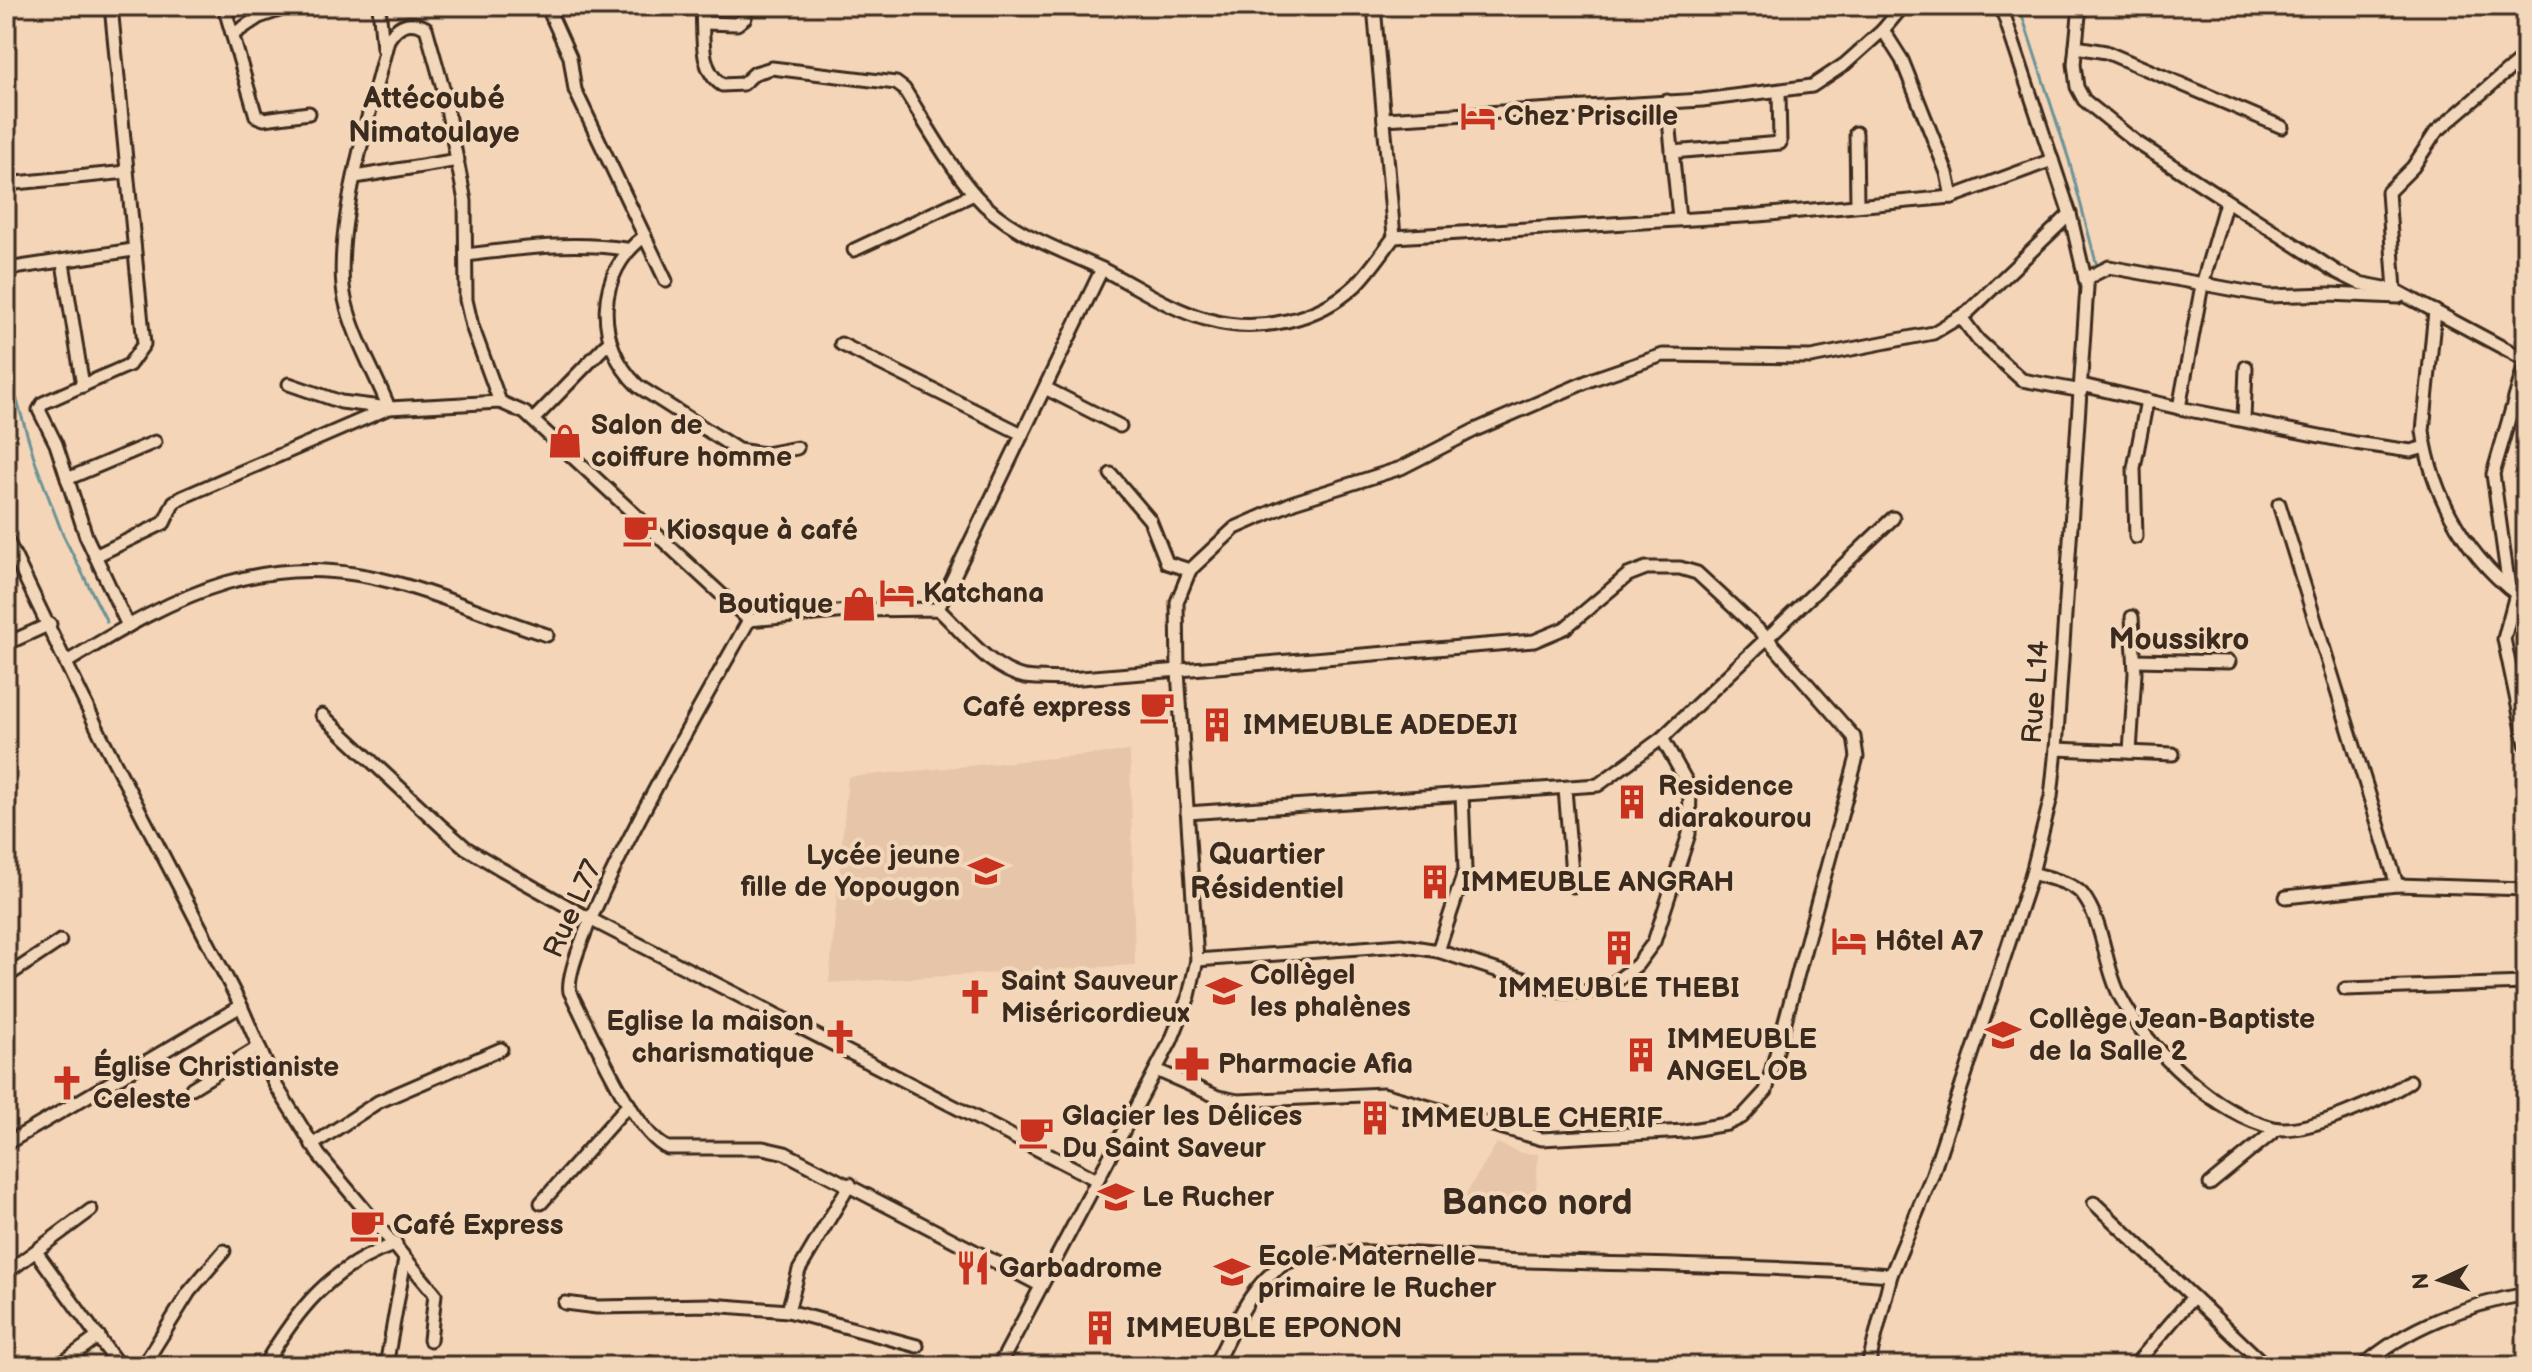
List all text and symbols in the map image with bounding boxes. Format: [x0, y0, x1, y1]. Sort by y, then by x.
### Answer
district label: Attécoubé Nimatoulaye [348, 81, 520, 151]
hotel icon: Chez Priscille [1459, 97, 1497, 135]
place label: Chez Priscille [1504, 100, 1678, 133]
place label: Salon de coiffure homme [591, 409, 792, 474]
shop icon: Salon de coiffure homme [546, 422, 584, 460]
cafe icon: Kiosque à café [621, 511, 659, 549]
place label: Kiosque à café [666, 514, 858, 547]
hotel icon: Katchana [878, 574, 916, 612]
place label: Katchana [923, 577, 1044, 610]
shop icon: Boutique [840, 585, 878, 623]
place label: Boutique [717, 588, 833, 621]
district label: Moussikro [2109, 622, 2249, 658]
street label: Rue L14 [2016, 639, 2056, 745]
cafe icon: Café express [1138, 688, 1176, 726]
place label: Café express [963, 691, 1131, 724]
building icon: IMMEUBLE ADEDEJI [1198, 706, 1236, 744]
place label: IMMEUBLE ADEDEJI [1243, 709, 1518, 742]
place label: Residence diarakourou [1658, 770, 1812, 835]
building icon: Residence diarakourou [1613, 783, 1651, 821]
district label: Quartier Résidentiel [1190, 837, 1344, 907]
place label: Lycée jeune fille de Yopougon [741, 839, 960, 904]
school or university icon: Lycée jeune fille de Yopougon [967, 852, 1005, 890]
street label: Rue L77 [537, 855, 609, 963]
building icon: IMMEUBLE ANGRAH [1416, 863, 1454, 901]
place label: IMMEUBLE ANGRAH [1461, 866, 1734, 899]
hotel icon: Hôtel A7 [1830, 922, 1868, 960]
place label: Hôtel A7 [1875, 925, 1984, 958]
building icon: IMMEUBLE THEBI [1600, 929, 1638, 967]
place label: Collègel les phalènes [1250, 959, 1411, 1024]
place label: Saint Sauveur Miséricordieux [1001, 965, 1190, 1030]
school or university icon: Collègel les phalènes [1205, 972, 1243, 1010]
place label: IMMEUBLE THEBI [1498, 972, 1740, 1005]
church icon: Saint Sauveur Miséricordieux [956, 978, 994, 1016]
place label: Collège Jean-Baptiste de la Salle 2 [2029, 1003, 2315, 1068]
place label: Eglise la maison charismatique [606, 1005, 814, 1070]
school or university icon: Collège Jean-Baptiste de la Salle 2 [1984, 1016, 2022, 1054]
church icon: Eglise la maison charismatique [821, 1018, 859, 1056]
place label: IMMEUBLE ANGEL OB [1666, 1023, 1817, 1088]
building icon: IMMEUBLE ANGEL OB [1622, 1036, 1660, 1074]
pharmacy icon: Pharmacie Afia [1173, 1045, 1211, 1083]
place label: Église Christianiste Celeste [93, 1048, 339, 1116]
place label: Pharmacie Afia [1218, 1048, 1413, 1081]
church icon: Église Christianiste Celeste [48, 1064, 86, 1102]
building icon: IMMEUBLE CHERIF [1356, 1099, 1394, 1137]
place label: Glacier les Délices Du Saint Saveur [1062, 1100, 1302, 1165]
place label: IMMEUBLE CHERIF [1401, 1102, 1663, 1135]
cafe icon: Glacier les Délices Du Saint Saveur [1017, 1113, 1055, 1151]
school or university icon: Le Rucher [1097, 1178, 1135, 1216]
place label: Le Rucher [1142, 1181, 1275, 1214]
district label: Banco nord [1441, 1182, 1633, 1225]
cafe icon: Café Express [348, 1206, 386, 1244]
place label: Café Express [393, 1209, 564, 1242]
place label: Ecole Maternelle primaire le Rucher [1258, 1240, 1497, 1305]
north arrow [2400, 1240, 2480, 1320]
restaurant icon: Garbadrome [954, 1249, 992, 1287]
place label: Garbadrome [999, 1252, 1162, 1285]
school or university icon: Ecole Maternelle primaire le Rucher [1213, 1253, 1251, 1291]
text: N [2408, 1272, 2436, 1290]
building icon: IMMEUBLE EPONON [1081, 1309, 1119, 1347]
place label: IMMEUBLE EPONON [1126, 1312, 1402, 1345]

